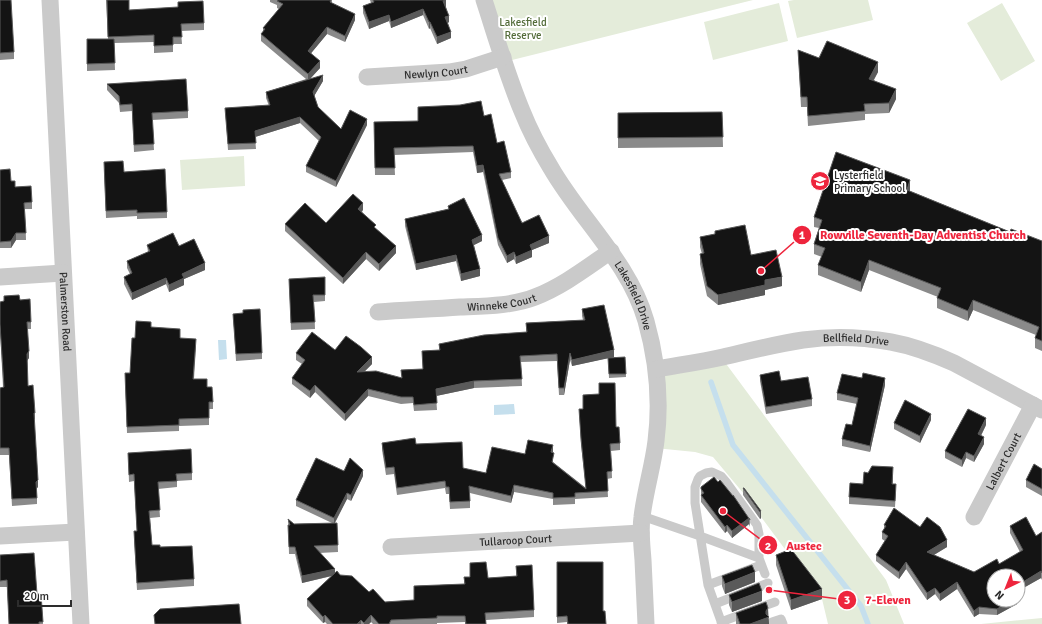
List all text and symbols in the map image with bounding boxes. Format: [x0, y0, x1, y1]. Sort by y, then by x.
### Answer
park label: Lakesfield Reserve [499, 16, 547, 42]
street label: Newlyn Court [404, 63, 469, 82]
place label: Lysterfield Primary School [834, 169, 905, 195]
school or university icon: Lysterfield Primary School [809, 170, 831, 192]
callout: Rowville Seventh-Day Adventist Church [792, 223, 1034, 247]
text: 1 [799, 228, 806, 243]
text: Rowville Seventh-Day Adventist Church [820, 228, 1027, 243]
street label: Lakesfield Drive [612, 259, 654, 332]
street label: Palmerston Road [57, 272, 73, 352]
street label: Winneke Court [467, 291, 538, 314]
street label: Bellfield Drive [822, 332, 890, 349]
street label: Lalbert Court [983, 431, 1024, 492]
street label: Tullaroop Court [479, 532, 553, 549]
callout: Austec [758, 533, 829, 557]
text: 2 [765, 539, 771, 554]
text: Austec [786, 539, 822, 554]
north arrow [986, 568, 1026, 608]
scale bar [18, 582, 71, 608]
callout: 7-Eleven [837, 588, 919, 612]
text: N [992, 588, 1007, 602]
text: 20 m [24, 589, 49, 604]
text: 3 [844, 593, 850, 608]
text: 7-Eleven [865, 593, 911, 608]

